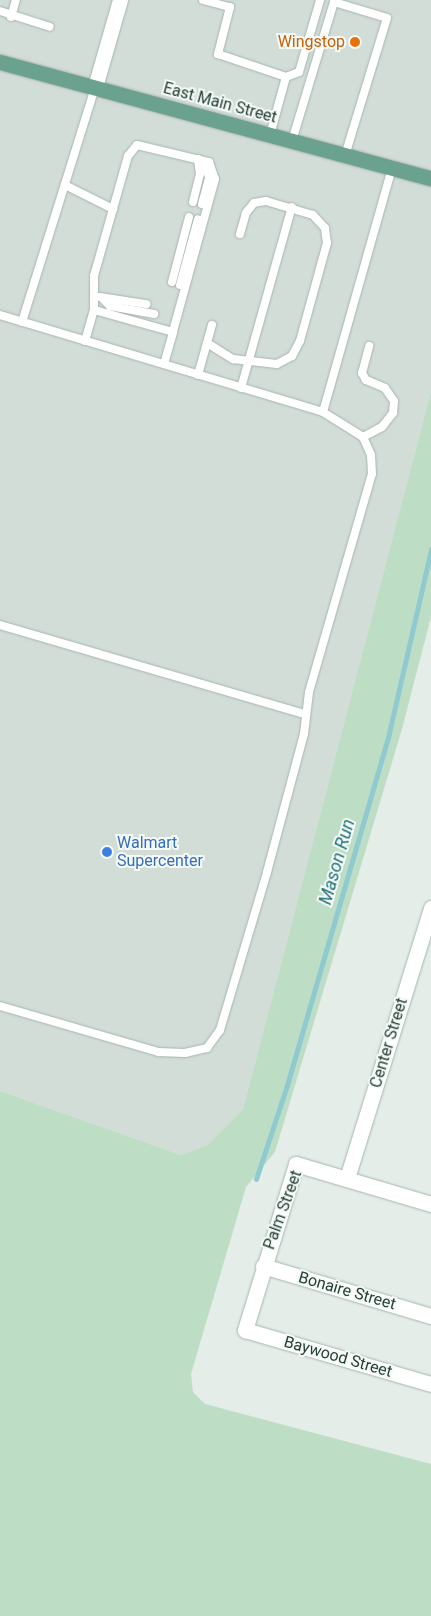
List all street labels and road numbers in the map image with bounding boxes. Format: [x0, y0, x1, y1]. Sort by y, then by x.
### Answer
street label: East Main Street [161, 79, 279, 127]
street label: Center Street [366, 996, 412, 1090]
street label: Palm Street [260, 1168, 306, 1252]
street label: Bonaire Street [296, 1268, 398, 1314]
street label: Baywood Street [282, 1332, 394, 1382]

